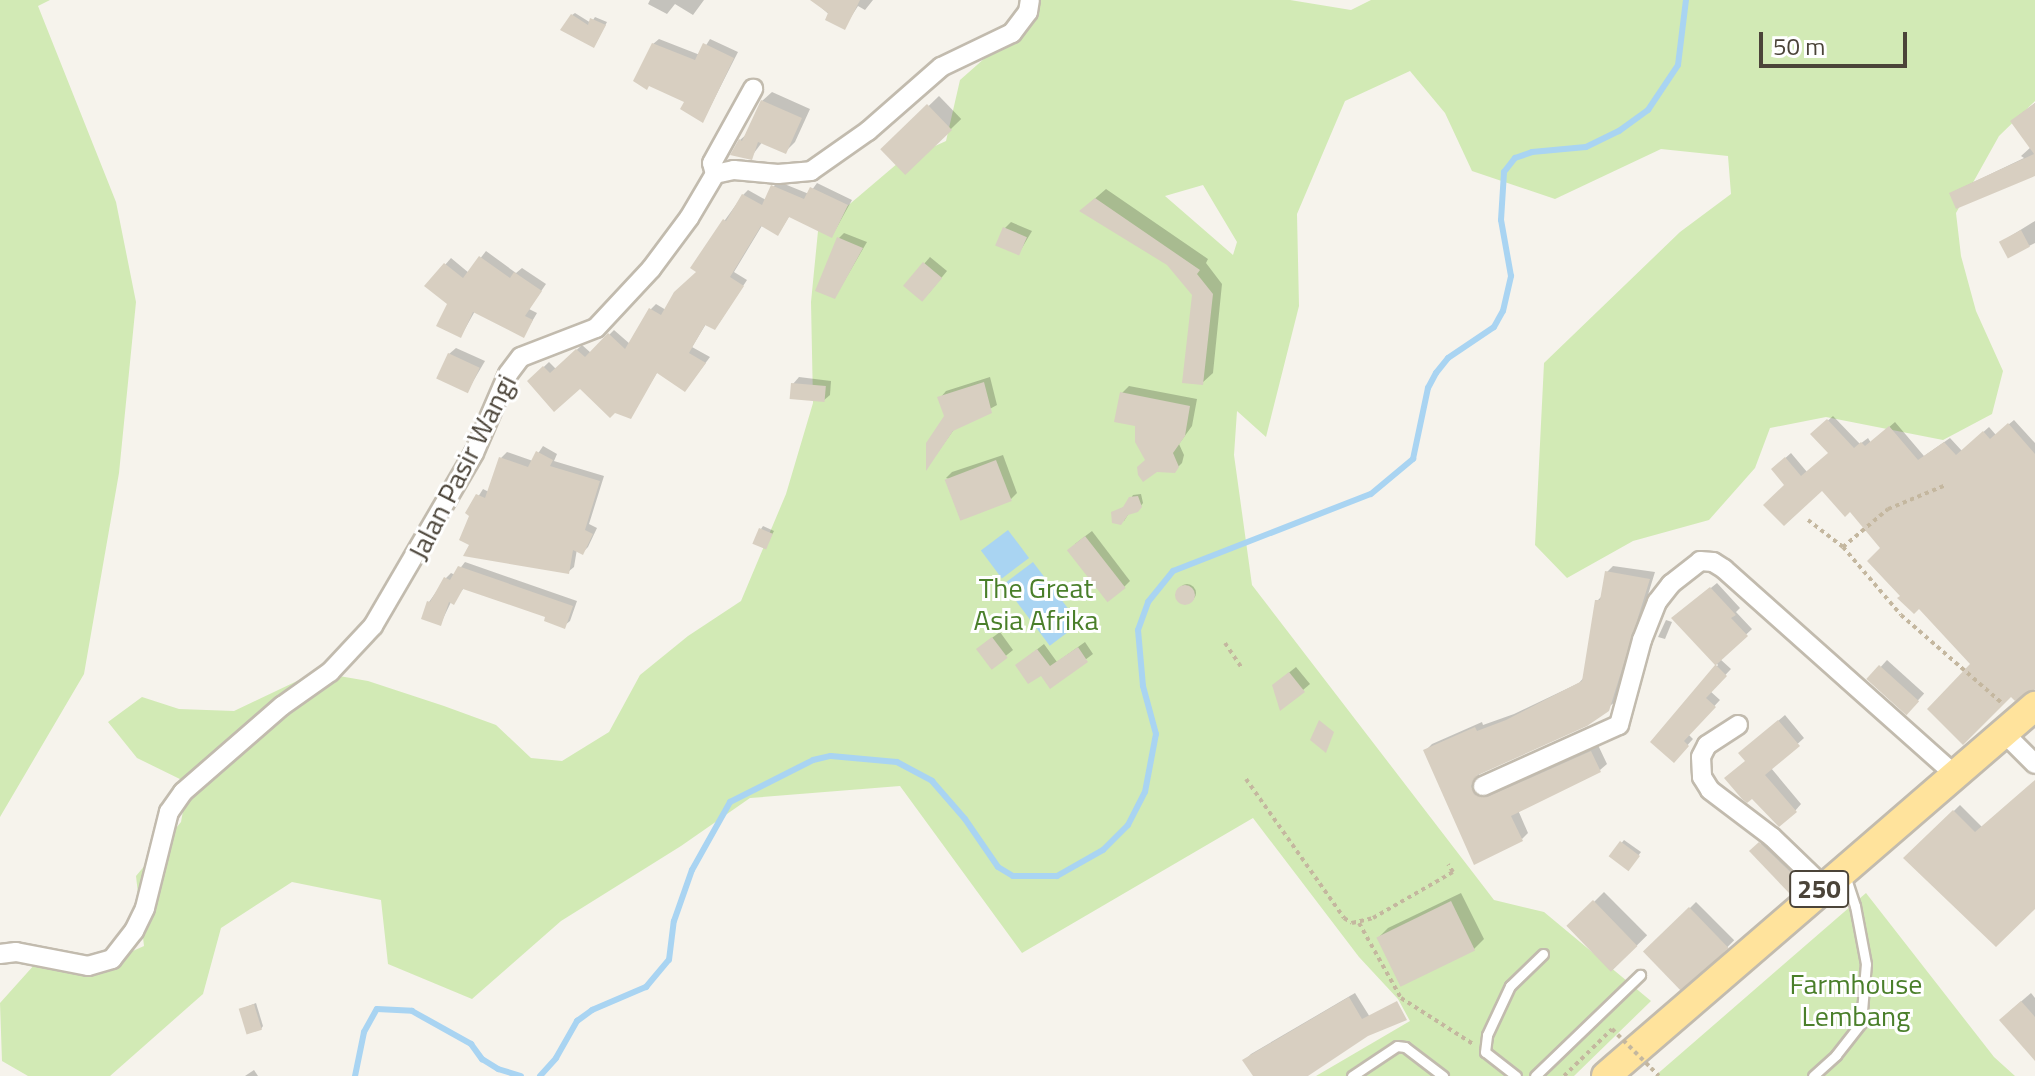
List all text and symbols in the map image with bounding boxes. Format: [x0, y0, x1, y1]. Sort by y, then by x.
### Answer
scale bar [1763, 16, 1911, 66]
text: 50 m [1773, 28, 1825, 64]
street label: Jalan Pasir Wangi [401, 369, 523, 565]
park label: The Great Asia Afrika [974, 571, 1098, 637]
road number: 250 [1789, 867, 1849, 911]
park label: Farmhouse Lembang [1790, 967, 1922, 1033]

